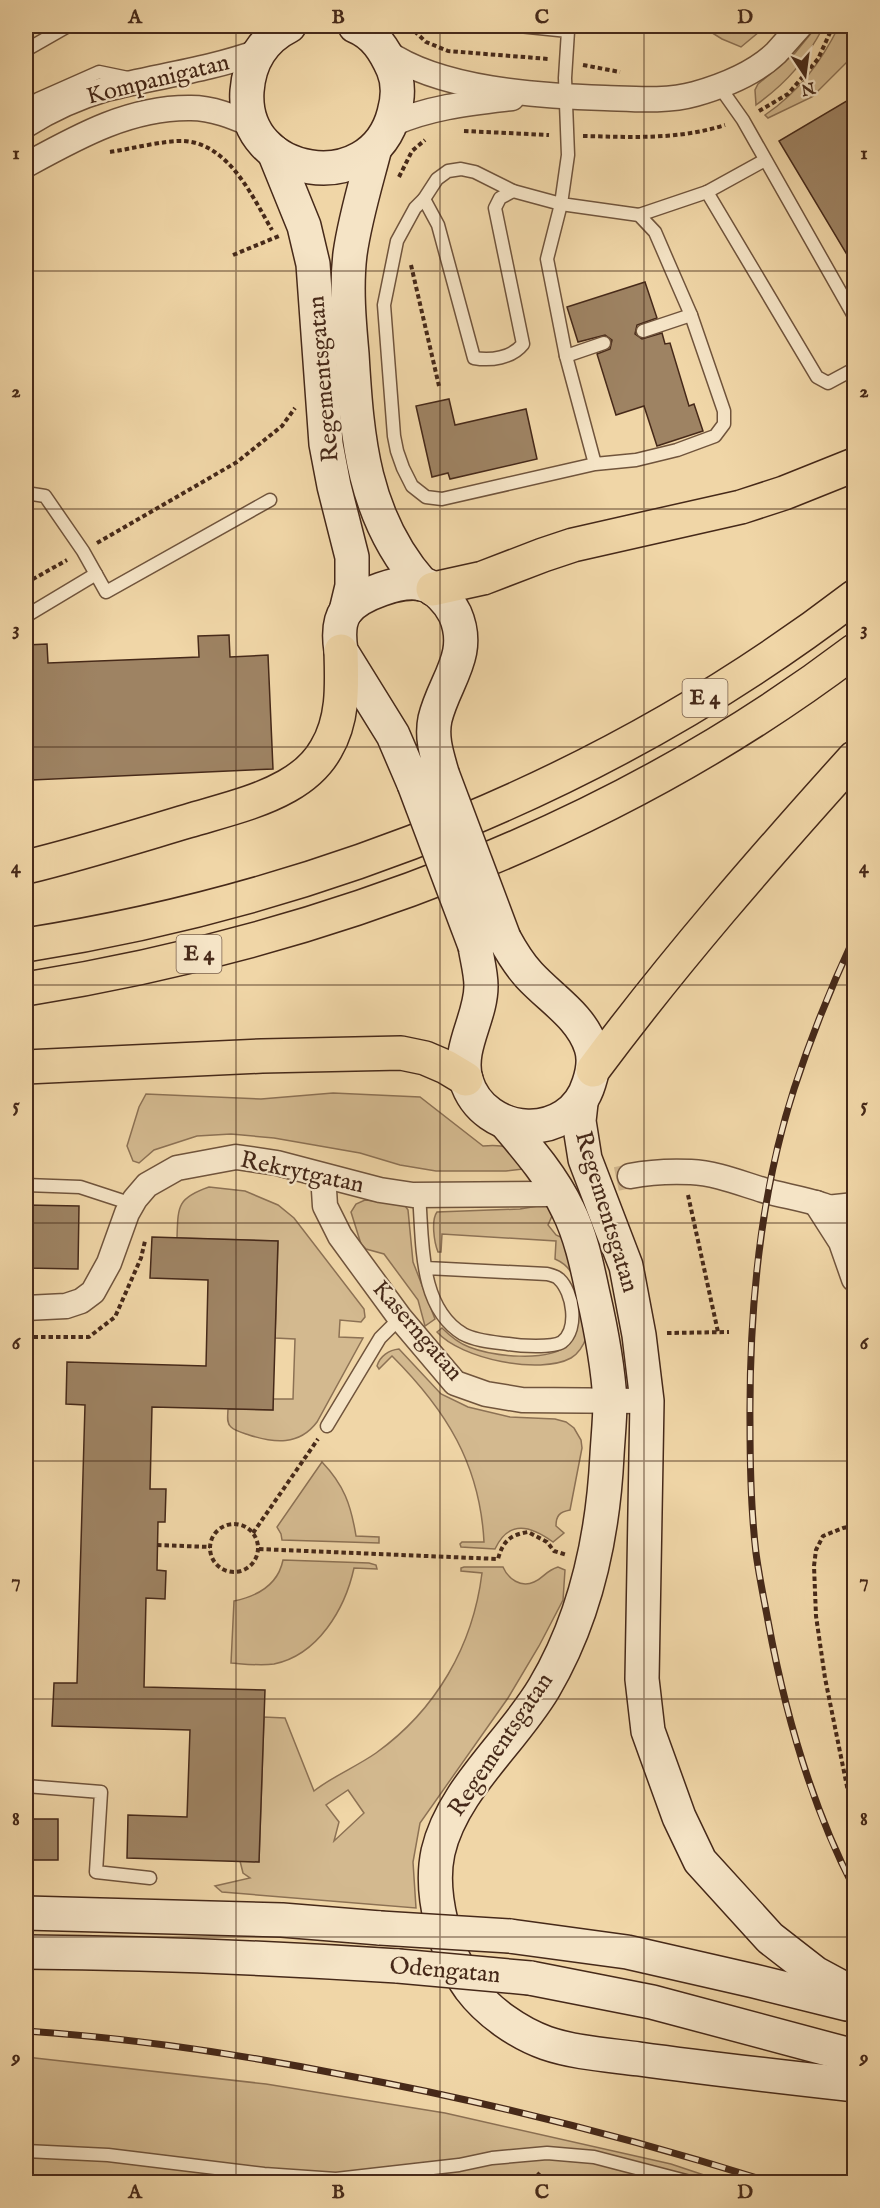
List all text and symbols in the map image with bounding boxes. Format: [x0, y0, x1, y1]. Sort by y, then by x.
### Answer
text: A [127, 5, 143, 30]
text: B [331, 5, 345, 30]
text: C [535, 5, 549, 30]
text: D [737, 5, 753, 30]
north arrow [775, 45, 835, 105]
street label: Kompanigatan [83, 47, 233, 113]
text: N [799, 76, 818, 99]
text: 1 [12, 141, 20, 166]
text: 1 [860, 141, 868, 166]
street label: Regementsgatan [301, 294, 347, 463]
text: 2 [11, 379, 21, 404]
text: 2 [859, 379, 869, 404]
text: 3 [12, 617, 20, 642]
text: 3 [860, 617, 868, 642]
road number: E 4 [682, 679, 728, 717]
text: 4 [11, 855, 22, 880]
text: 4 [859, 855, 870, 880]
road number: E 4 [176, 935, 222, 973]
text: 5 [12, 1093, 20, 1118]
text: 5 [860, 1093, 868, 1118]
street label: Regementsgatan [567, 1128, 645, 1297]
street label: Rekrytgatan [237, 1145, 367, 1201]
street label: Kaserngatan [365, 1274, 469, 1388]
text: 6 [12, 1331, 22, 1356]
text: 6 [860, 1331, 870, 1356]
text: 7 [11, 1569, 21, 1594]
text: 7 [859, 1569, 869, 1594]
street label: Regementsgatan [442, 1667, 561, 1823]
text: 8 [12, 1807, 20, 1832]
text: 8 [860, 1807, 868, 1832]
street label: Odengatan [388, 1951, 502, 1991]
text: 9 [11, 2045, 21, 2070]
text: 9 [859, 2045, 869, 2070]
text: A [127, 2180, 143, 2205]
text: B [331, 2180, 345, 2205]
text: C [535, 2180, 549, 2205]
text: D [737, 2180, 753, 2205]

